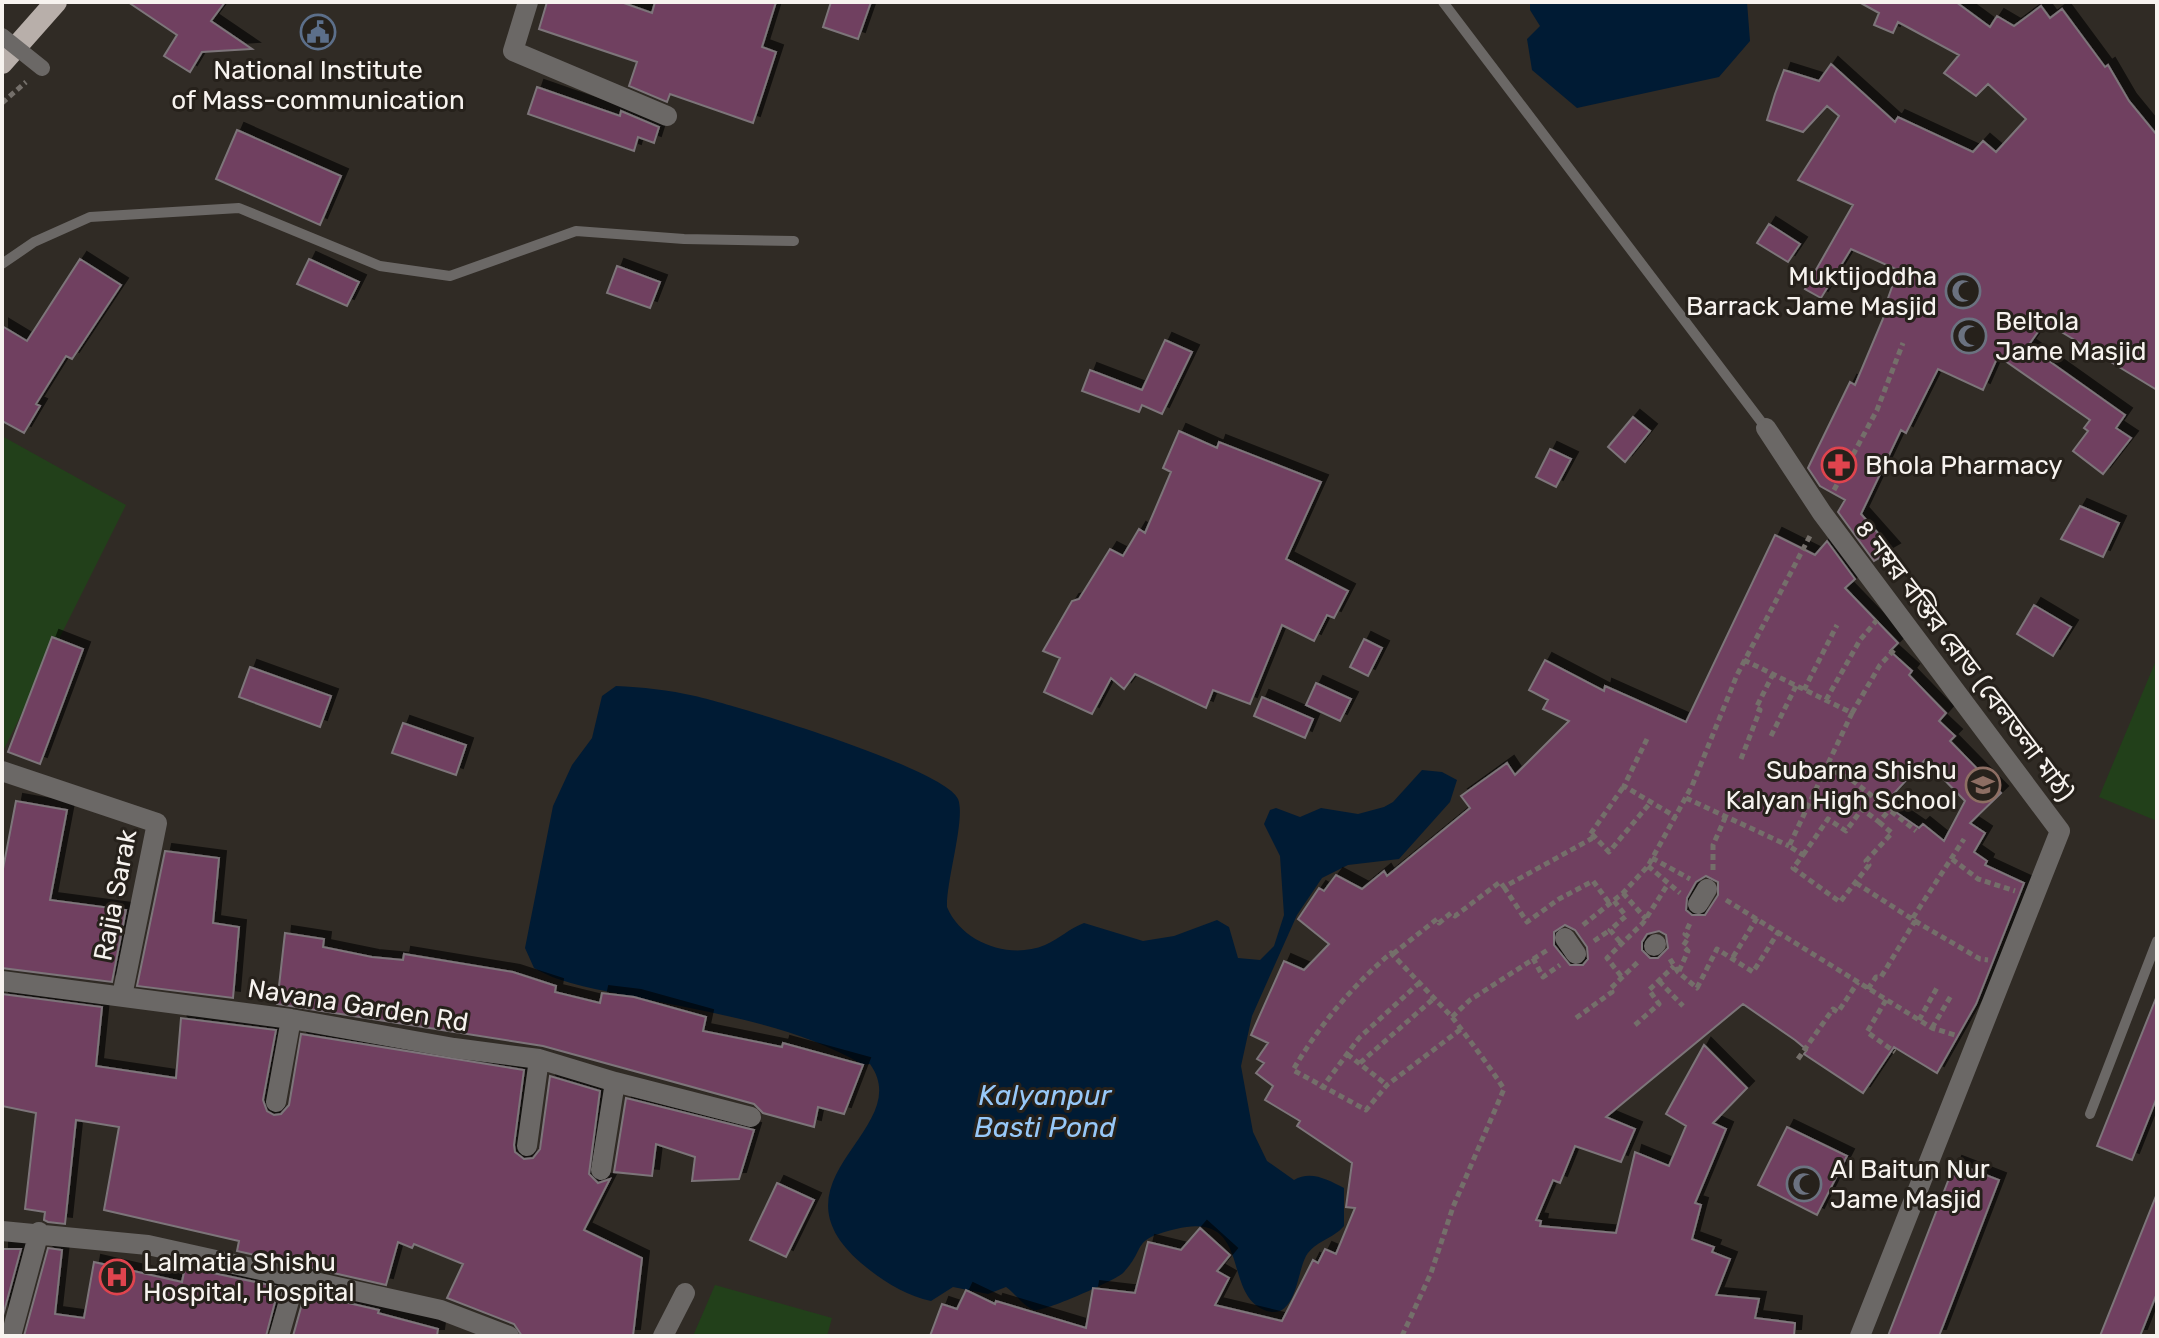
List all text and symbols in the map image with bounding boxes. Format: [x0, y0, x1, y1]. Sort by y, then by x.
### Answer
public building icon: National Institute of Mass-communication [299, 13, 337, 51]
place label: National Institute of Mass-communication [171, 55, 465, 116]
place label: Muktijoddha Barrack Jame Masjid [1686, 261, 1937, 322]
mosque icon: Muktijoddha Barrack Jame Masjid [1944, 272, 1982, 310]
place label: Beltola Jame Masjid [1995, 306, 2146, 367]
mosque icon: Beltola Jame Masjid [1950, 317, 1988, 355]
pharmacy icon: Bhola Pharmacy [1820, 446, 1858, 484]
place label: Bhola Pharmacy [1865, 450, 2063, 481]
street label: ৪ নম্বর বস্তির রোড (বেলতলা মাঠ) [1848, 513, 2081, 807]
place label: Subarna Shishu Kalyan High School [1725, 755, 1957, 816]
school or university icon: Subarna Shishu Kalyan High School [1964, 766, 2002, 804]
street label: Rajia Sarak [88, 826, 144, 963]
street label: Navana Garden Rd [245, 973, 470, 1038]
water label: Kalyanpur Basti Pond [974, 1079, 1116, 1144]
place label: Al Baitun Nur Jame Masjid [1830, 1154, 1990, 1215]
mosque icon: Al Baitun Nur Jame Masjid [1785, 1165, 1823, 1203]
place label: Lalmatia Shishu Hospital, Hospital [143, 1247, 355, 1308]
hospital icon: Lalmatia Shishu Hospital, Hospital [98, 1258, 136, 1296]

